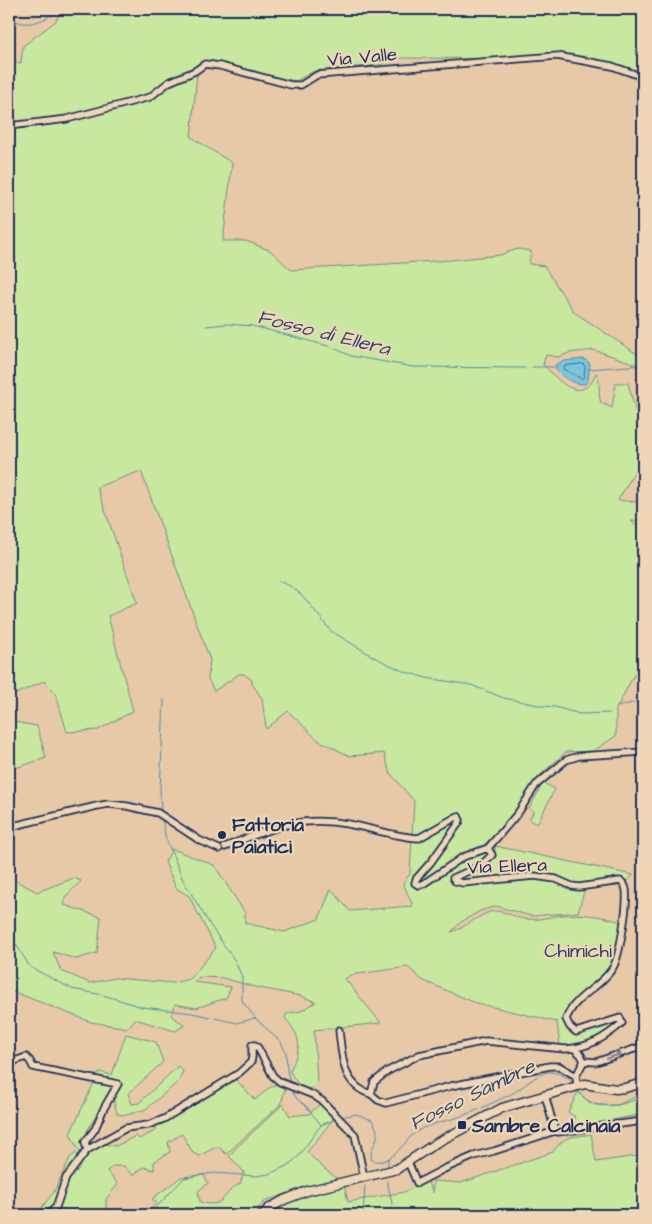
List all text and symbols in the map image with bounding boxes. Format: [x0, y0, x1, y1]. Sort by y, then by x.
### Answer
street label: Via Valle [326, 41, 398, 74]
water label: Fosso di Ellera [254, 303, 394, 363]
place label: Fattoria Paiatici [232, 812, 304, 861]
marker: Fattoria Paiatici [216, 829, 228, 841]
street label: Via Ellera [467, 852, 548, 881]
park label: Chimichi [544, 938, 612, 965]
one-way arrow [606, 1051, 621, 1060]
water label: Fosso Sambre [405, 1052, 541, 1137]
place label: Sambre Calcinaia [471, 1113, 621, 1140]
marker: Sambre Calcinaia [456, 1119, 468, 1131]

